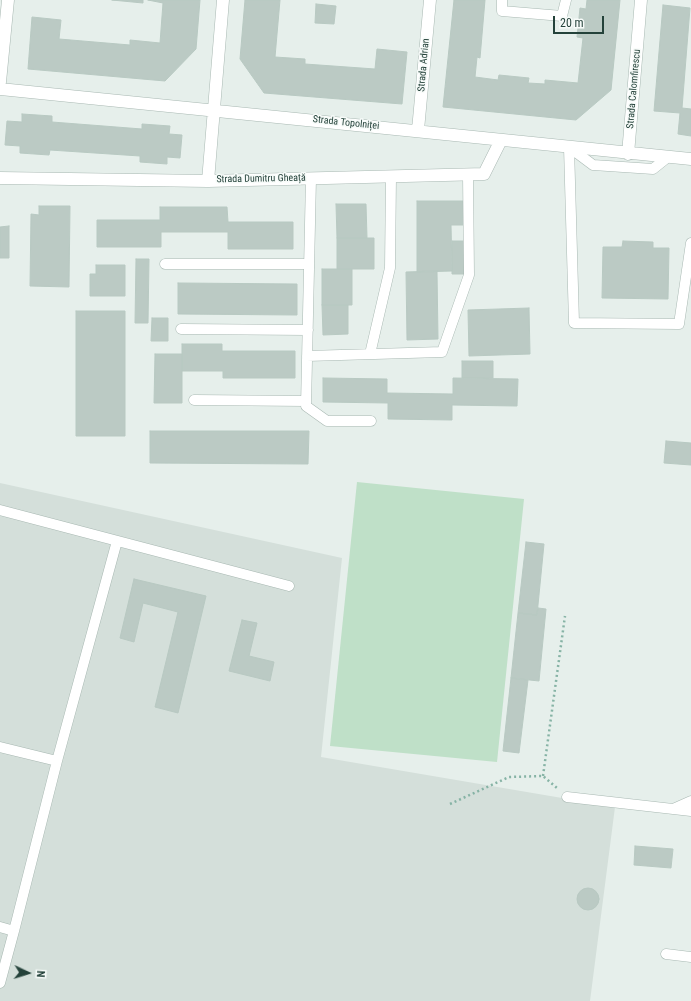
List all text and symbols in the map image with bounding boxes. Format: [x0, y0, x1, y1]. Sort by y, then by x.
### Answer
scale bar [555, 8, 606, 34]
text: 20 m [560, 16, 584, 30]
street label: Strada Adrian [416, 38, 432, 92]
street label: Strada Calomfirescu [625, 49, 643, 129]
street label: Strada Topolniței [312, 114, 380, 132]
street label: Strada Dumitru Gheață [216, 172, 306, 186]
north arrow [8, 953, 48, 993]
text: N [34, 970, 47, 978]

